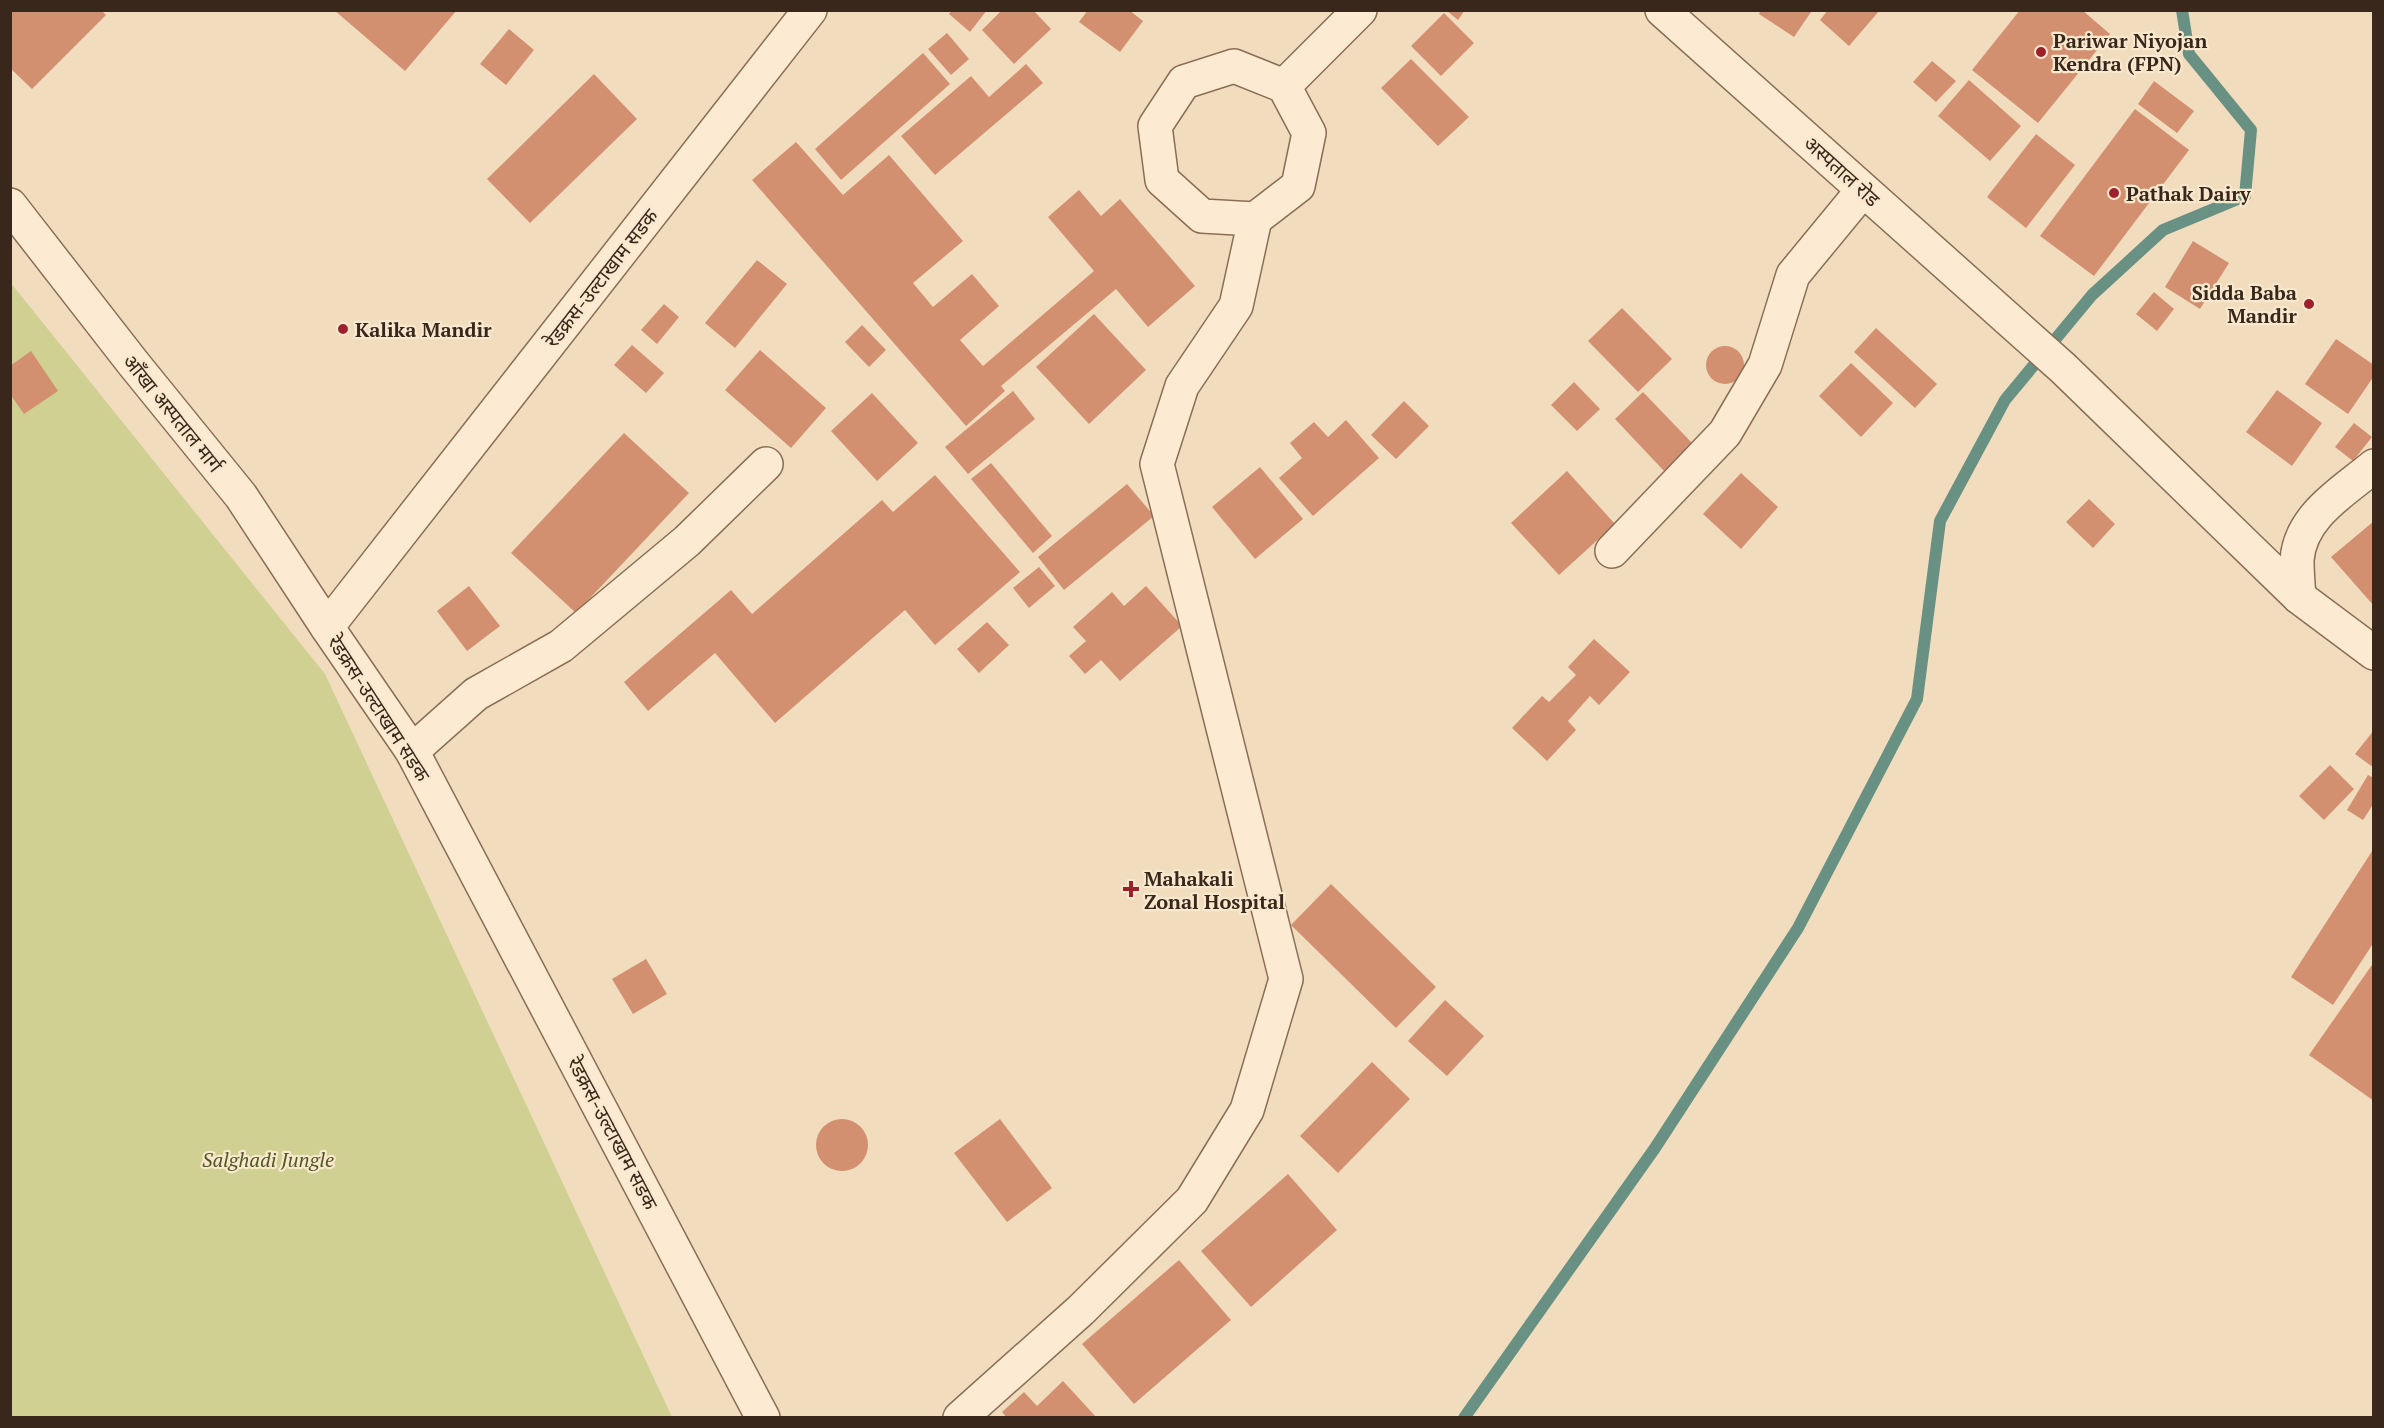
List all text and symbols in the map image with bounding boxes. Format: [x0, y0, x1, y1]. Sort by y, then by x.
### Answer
place label: Pariwar Niyojan Kendra (FPN) [2053, 27, 2207, 77]
marker: Pariwar Niyojan Kendra (FPN) [2034, 45, 2048, 59]
street label: अस्पताल रोड [1798, 130, 1886, 213]
place label: Pathak Dairy [2126, 180, 2251, 207]
marker: Pathak Dairy [2107, 186, 2121, 200]
street label: रेडक्रस-उल्टाखाम सडक [538, 203, 664, 354]
place label: Sidda Baba Mandir [2192, 279, 2297, 329]
marker: Sidda Baba Mandir [2302, 297, 2316, 311]
place label: Kalika Mandir [355, 316, 492, 343]
marker: Kalika Mandir [336, 322, 350, 336]
street label: आँखा अस्पताल मार्ग [117, 348, 230, 478]
street label: रेडक्रस-उल्टाखाम सडक [321, 629, 437, 787]
place label: Mahakali Zonal Hospital [1144, 865, 1285, 915]
marker: Mahakali Zonal Hospital [1122, 880, 1140, 898]
street label: रेडक्रस-उल्टाखाम सडक [561, 1051, 665, 1215]
park label: Salghadi Jungle [202, 1146, 334, 1173]

